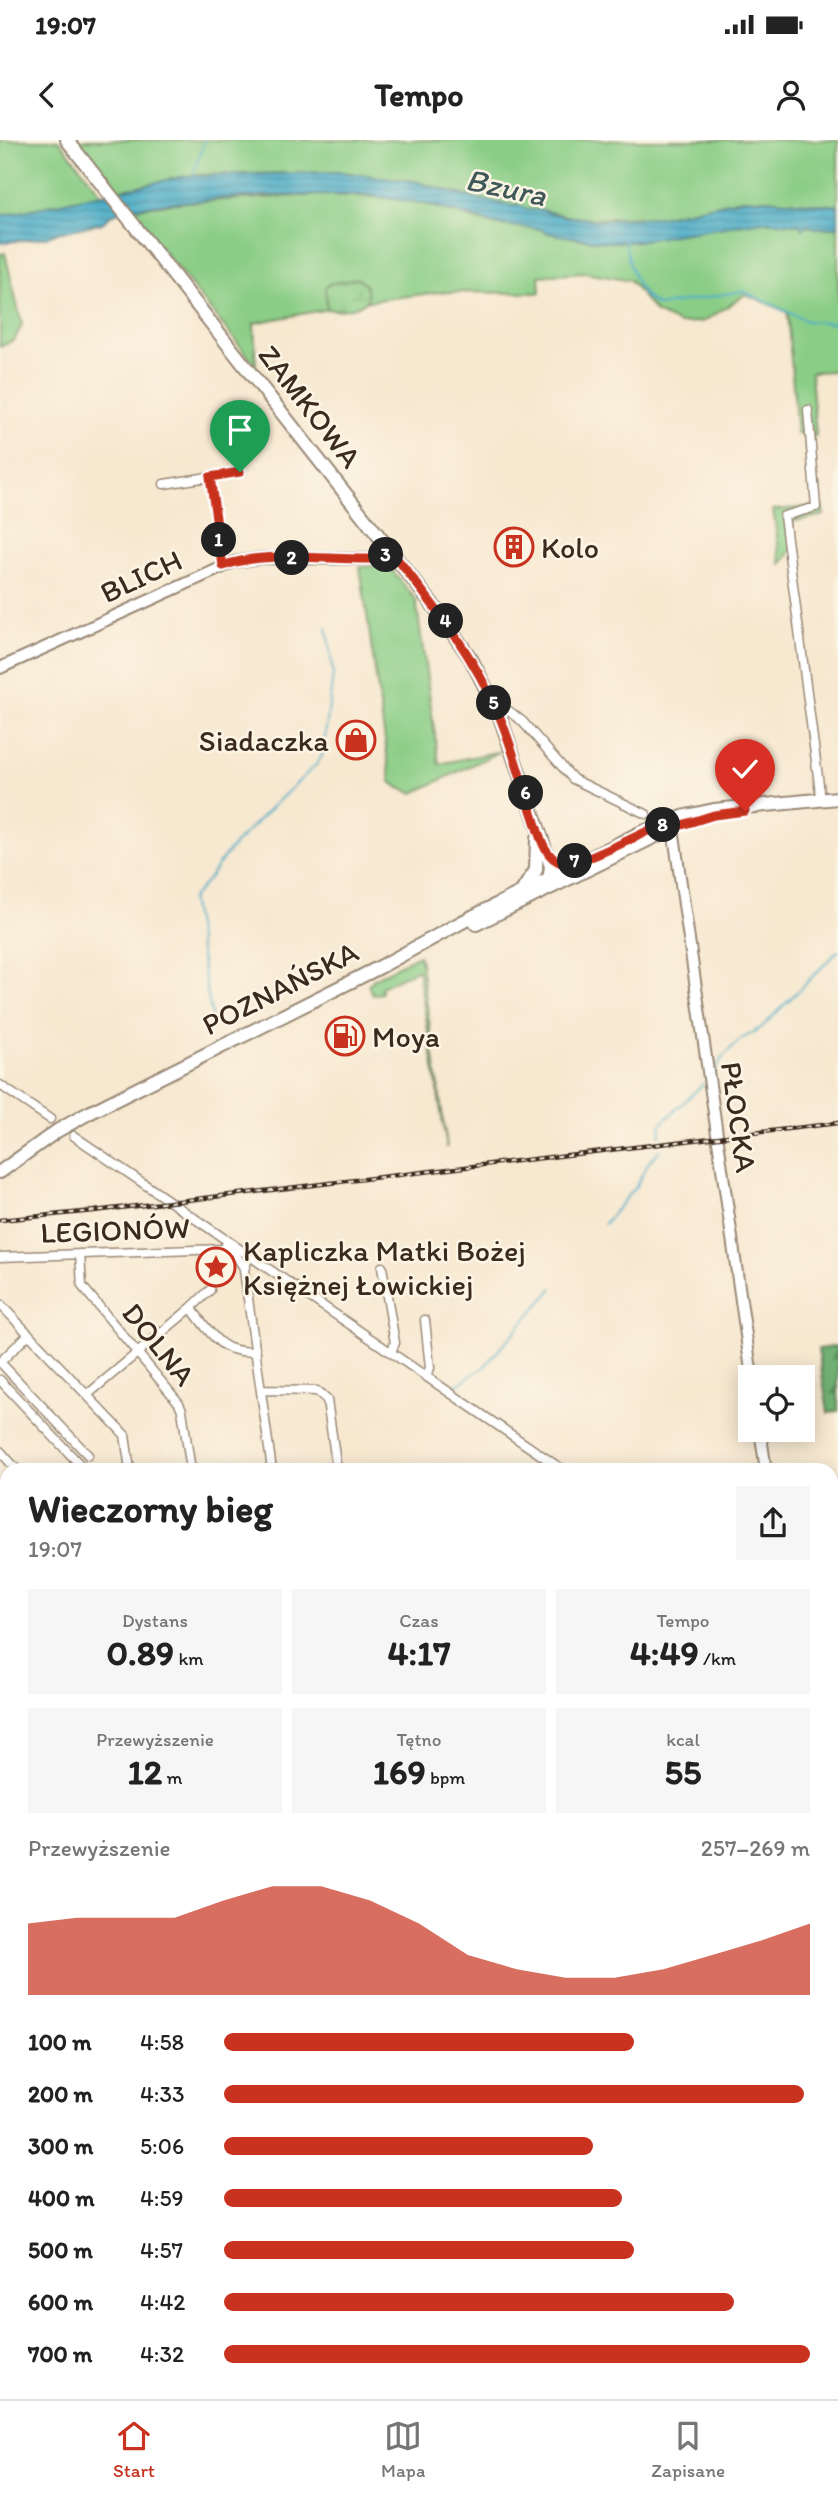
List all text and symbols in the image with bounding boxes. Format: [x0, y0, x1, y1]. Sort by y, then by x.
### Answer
text: 19:07 [35, 9, 96, 41]
icon: back [28, 76, 66, 114]
text: Tempo [375, 76, 464, 114]
icon: person [772, 76, 810, 114]
water label: Bzura [462, 160, 551, 214]
street label: ZAMKOWA [250, 337, 370, 475]
pin [210, 400, 270, 472]
icon: arrive [221, 411, 259, 449]
pin: 1 [202, 522, 236, 558]
building icon: Kolo [493, 526, 535, 568]
text: 1 [214, 528, 223, 551]
place label: Kolo [541, 529, 599, 566]
pin: 3 [368, 538, 404, 572]
pin: 2 [274, 540, 310, 576]
street label: BLICH [94, 541, 188, 611]
text: 3 [380, 543, 391, 566]
text: 2 [287, 546, 297, 569]
pin: 4 [428, 603, 464, 638]
text: 4 [440, 609, 451, 632]
pin: 5 [476, 686, 512, 720]
text: 5 [489, 691, 498, 714]
shop icon: Siadaczka [335, 719, 377, 761]
place label: Siadaczka [199, 722, 329, 759]
pin [715, 739, 775, 811]
icon: check [726, 750, 764, 788]
pin: 6 [508, 776, 544, 810]
text: 6 [520, 781, 531, 804]
pin: 8 [646, 808, 680, 842]
text: 8 [657, 813, 668, 836]
pin: 7 [558, 844, 592, 878]
text: 7 [570, 849, 579, 872]
street label: POZNAŃSKA [196, 933, 364, 1043]
fuel station icon: Moya [324, 1015, 366, 1057]
place label: Moya [372, 1018, 440, 1055]
street label: PŁOCKA [713, 1059, 765, 1175]
street label: LEGIONÓW [40, 1209, 190, 1251]
place label: Kapliczka Matki Bożej Księżnej Łowickiej [243, 1232, 526, 1303]
place icon: Kapliczka Matki Bożej Księżnej Łowickiej [195, 1246, 237, 1288]
street label: DOLNA [114, 1295, 204, 1393]
map controls [738, 1365, 815, 1442]
button: locate [738, 1365, 815, 1442]
text: Wieczorny bieg [28, 1486, 273, 1532]
button: share [736, 1486, 810, 1560]
text: 19:07 [28, 1535, 82, 1563]
text: Dystans [122, 1609, 188, 1632]
text: Czas [399, 1609, 439, 1632]
text: Tempo [657, 1609, 709, 1632]
text: 0.89 [106, 1632, 174, 1674]
text: 4:17 [387, 1632, 451, 1674]
text: 4:49 [630, 1632, 699, 1674]
text: km [174, 1647, 204, 1670]
text: /km [699, 1647, 736, 1670]
text: Przewyższenie [96, 1728, 214, 1751]
text: Tętno [397, 1728, 441, 1751]
text: kcal [666, 1728, 700, 1751]
text: 12 [128, 1751, 162, 1793]
text: 169 [373, 1751, 426, 1793]
text: 55 [665, 1751, 701, 1793]
text: m [162, 1766, 182, 1789]
text: bpm [426, 1766, 465, 1789]
text: Przewyższenie [28, 1834, 170, 1862]
text: 257–269 m [701, 1834, 810, 1862]
text: 100 m [28, 2028, 92, 2056]
text: 4:58 [140, 2028, 184, 2056]
text: 200 m [28, 2080, 93, 2108]
text: 4:33 [140, 2080, 185, 2108]
text: 300 m [28, 2132, 93, 2160]
text: 5:06 [140, 2132, 184, 2160]
text: 400 m [28, 2184, 95, 2212]
text: 4:59 [140, 2184, 184, 2212]
text: 500 m [28, 2236, 93, 2264]
text: 4:57 [140, 2236, 183, 2264]
text: 600 m [28, 2288, 93, 2316]
text: 4:42 [140, 2288, 185, 2316]
text: 700 m [28, 2340, 92, 2368]
text: 4:32 [140, 2340, 184, 2368]
tab: Start [113, 2417, 155, 2482]
tab: Mapa [381, 2417, 425, 2482]
tab: Zapisane [651, 2417, 725, 2482]

